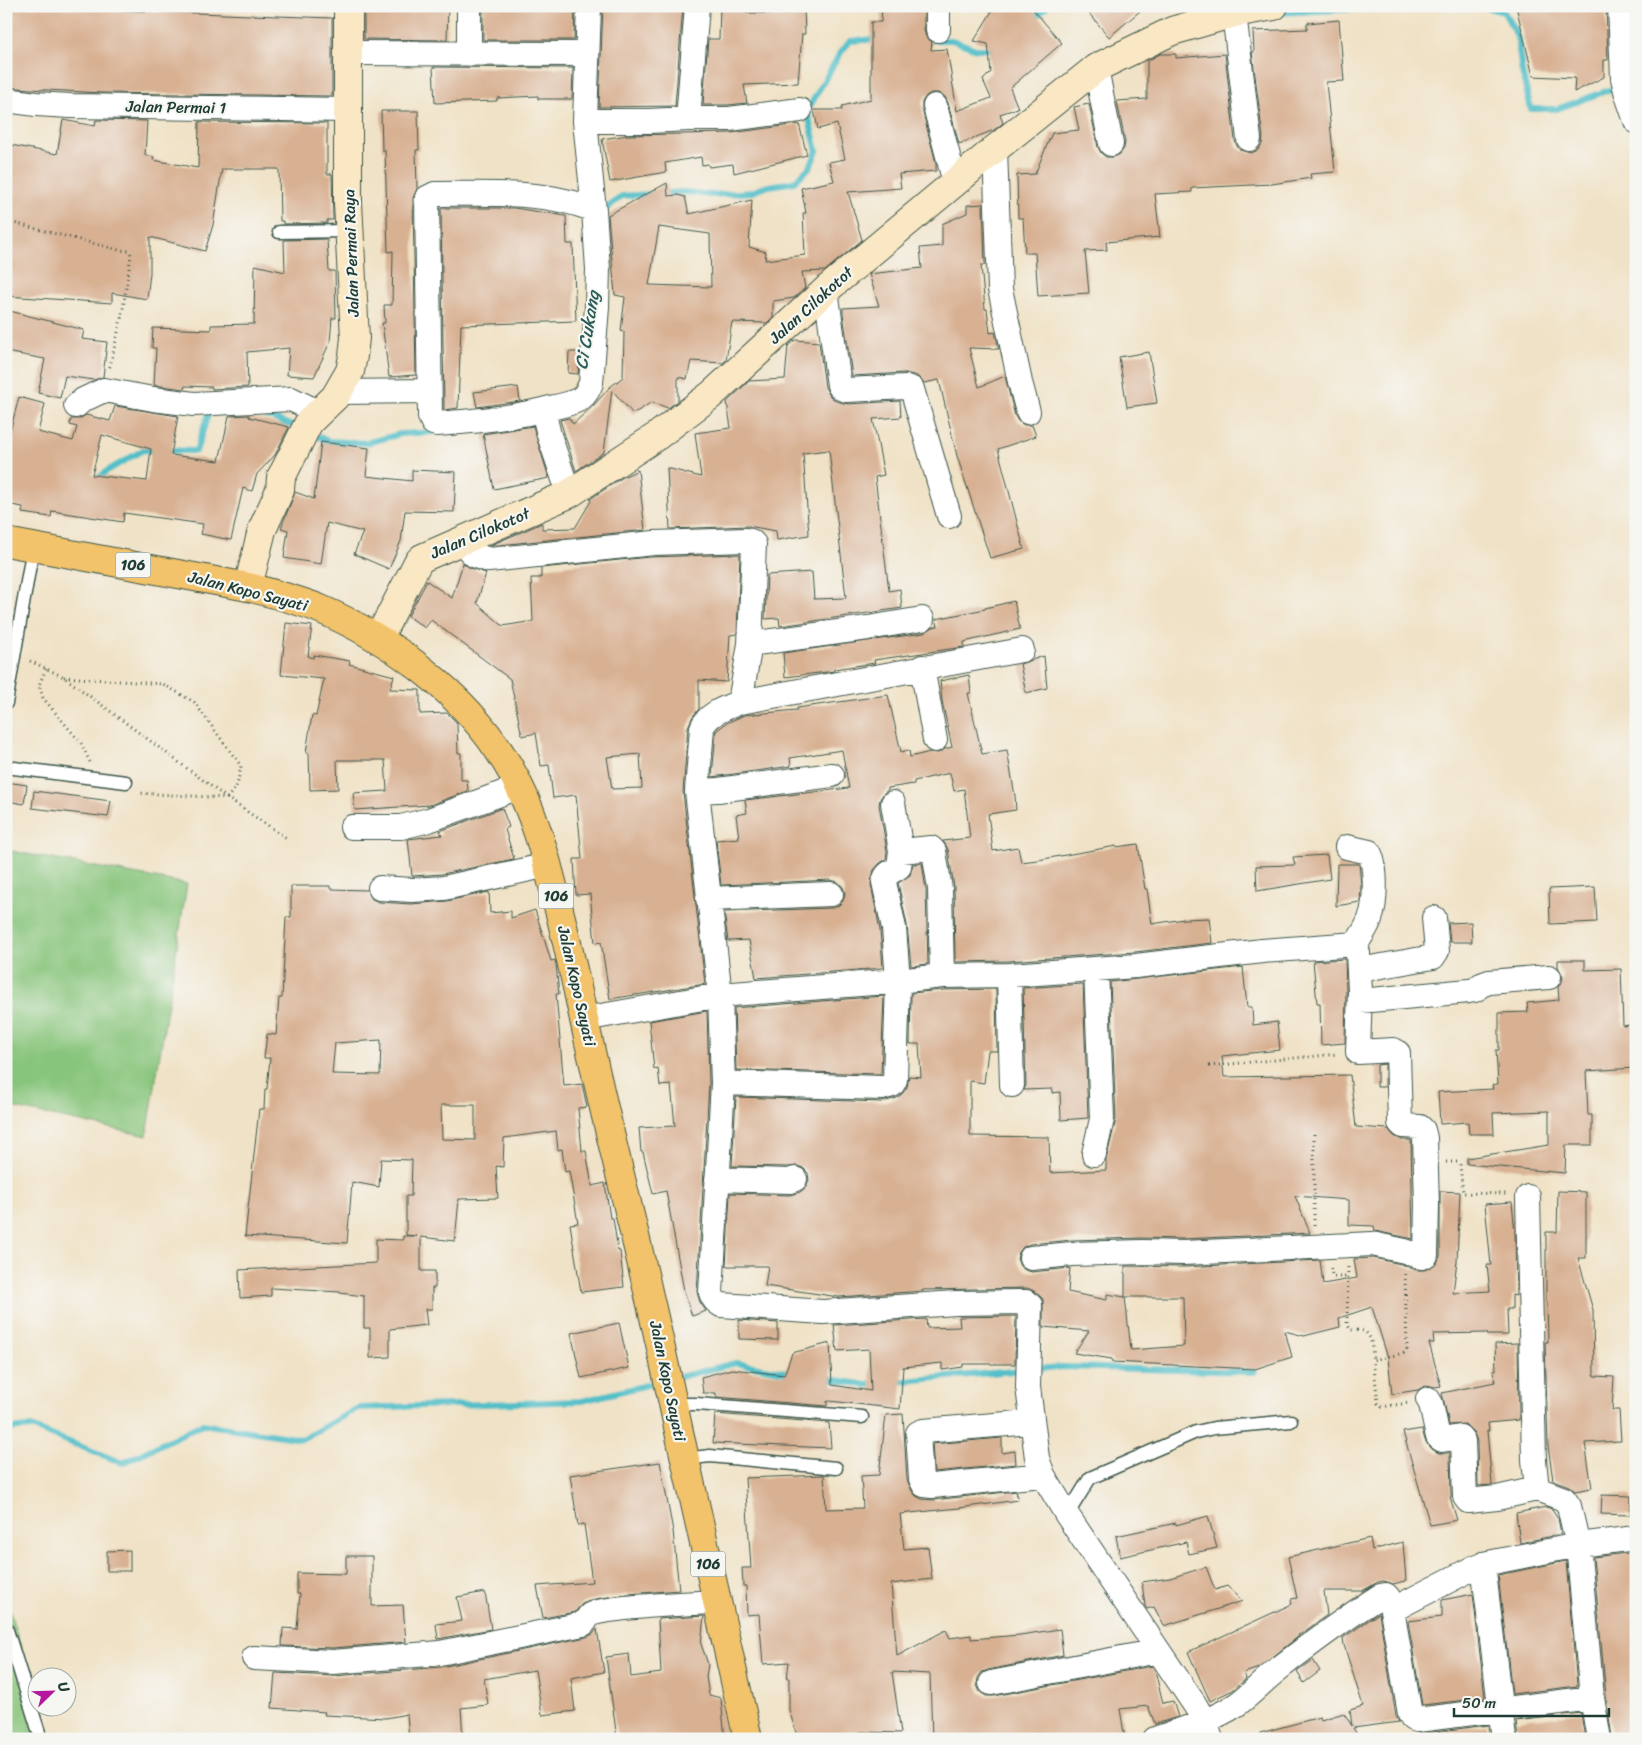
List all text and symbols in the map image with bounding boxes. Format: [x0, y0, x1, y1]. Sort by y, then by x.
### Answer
street label: Jalan Permai 1 [125, 92, 227, 122]
street label: Jalan Permai Raya [334, 189, 368, 318]
street label: Jalan Cilokotot [761, 258, 860, 352]
water label: Ci Cukang [565, 287, 609, 372]
street label: Jalan Cilokotot [425, 499, 535, 567]
road number: 106 [116, 552, 150, 578]
street label: Jalan Kopo Sayati [184, 562, 312, 620]
road number: 106 [538, 884, 574, 908]
street label: Jalan Kopo Sayati [549, 922, 605, 1050]
street label: Jalan Kopo Sayati [641, 1317, 695, 1445]
road number: 106 [690, 1552, 726, 1576]
north arrow [28, 1668, 78, 1718]
text: U [50, 1678, 77, 1697]
scale bar [1454, 1685, 1610, 1717]
text: 50 m [1462, 1690, 1497, 1716]

